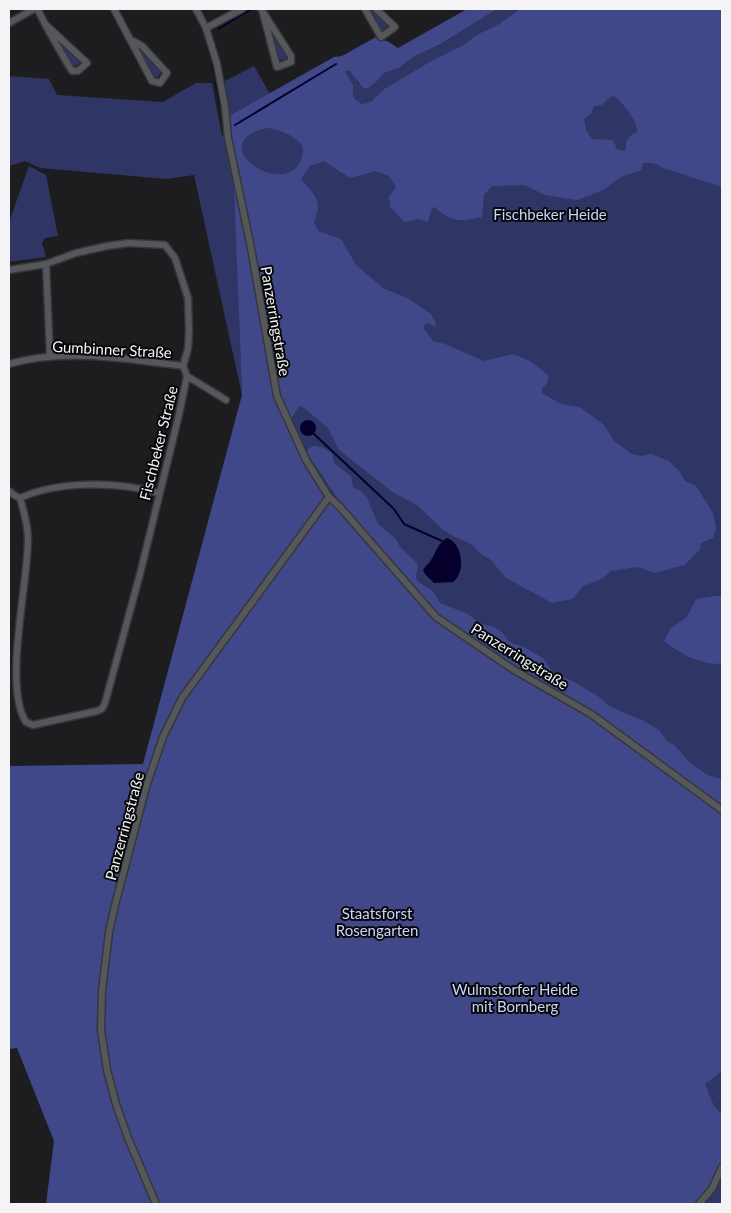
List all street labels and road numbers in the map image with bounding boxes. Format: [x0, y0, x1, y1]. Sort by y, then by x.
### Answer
street label: Panzerringstraße [257, 265, 295, 377]
street label: Gumbinner Straße [52, 337, 172, 361]
street label: Fischbeker Straße [135, 384, 181, 502]
street label: Panzerringstraße [468, 619, 572, 693]
street label: Panzerringstraße [101, 770, 147, 882]

